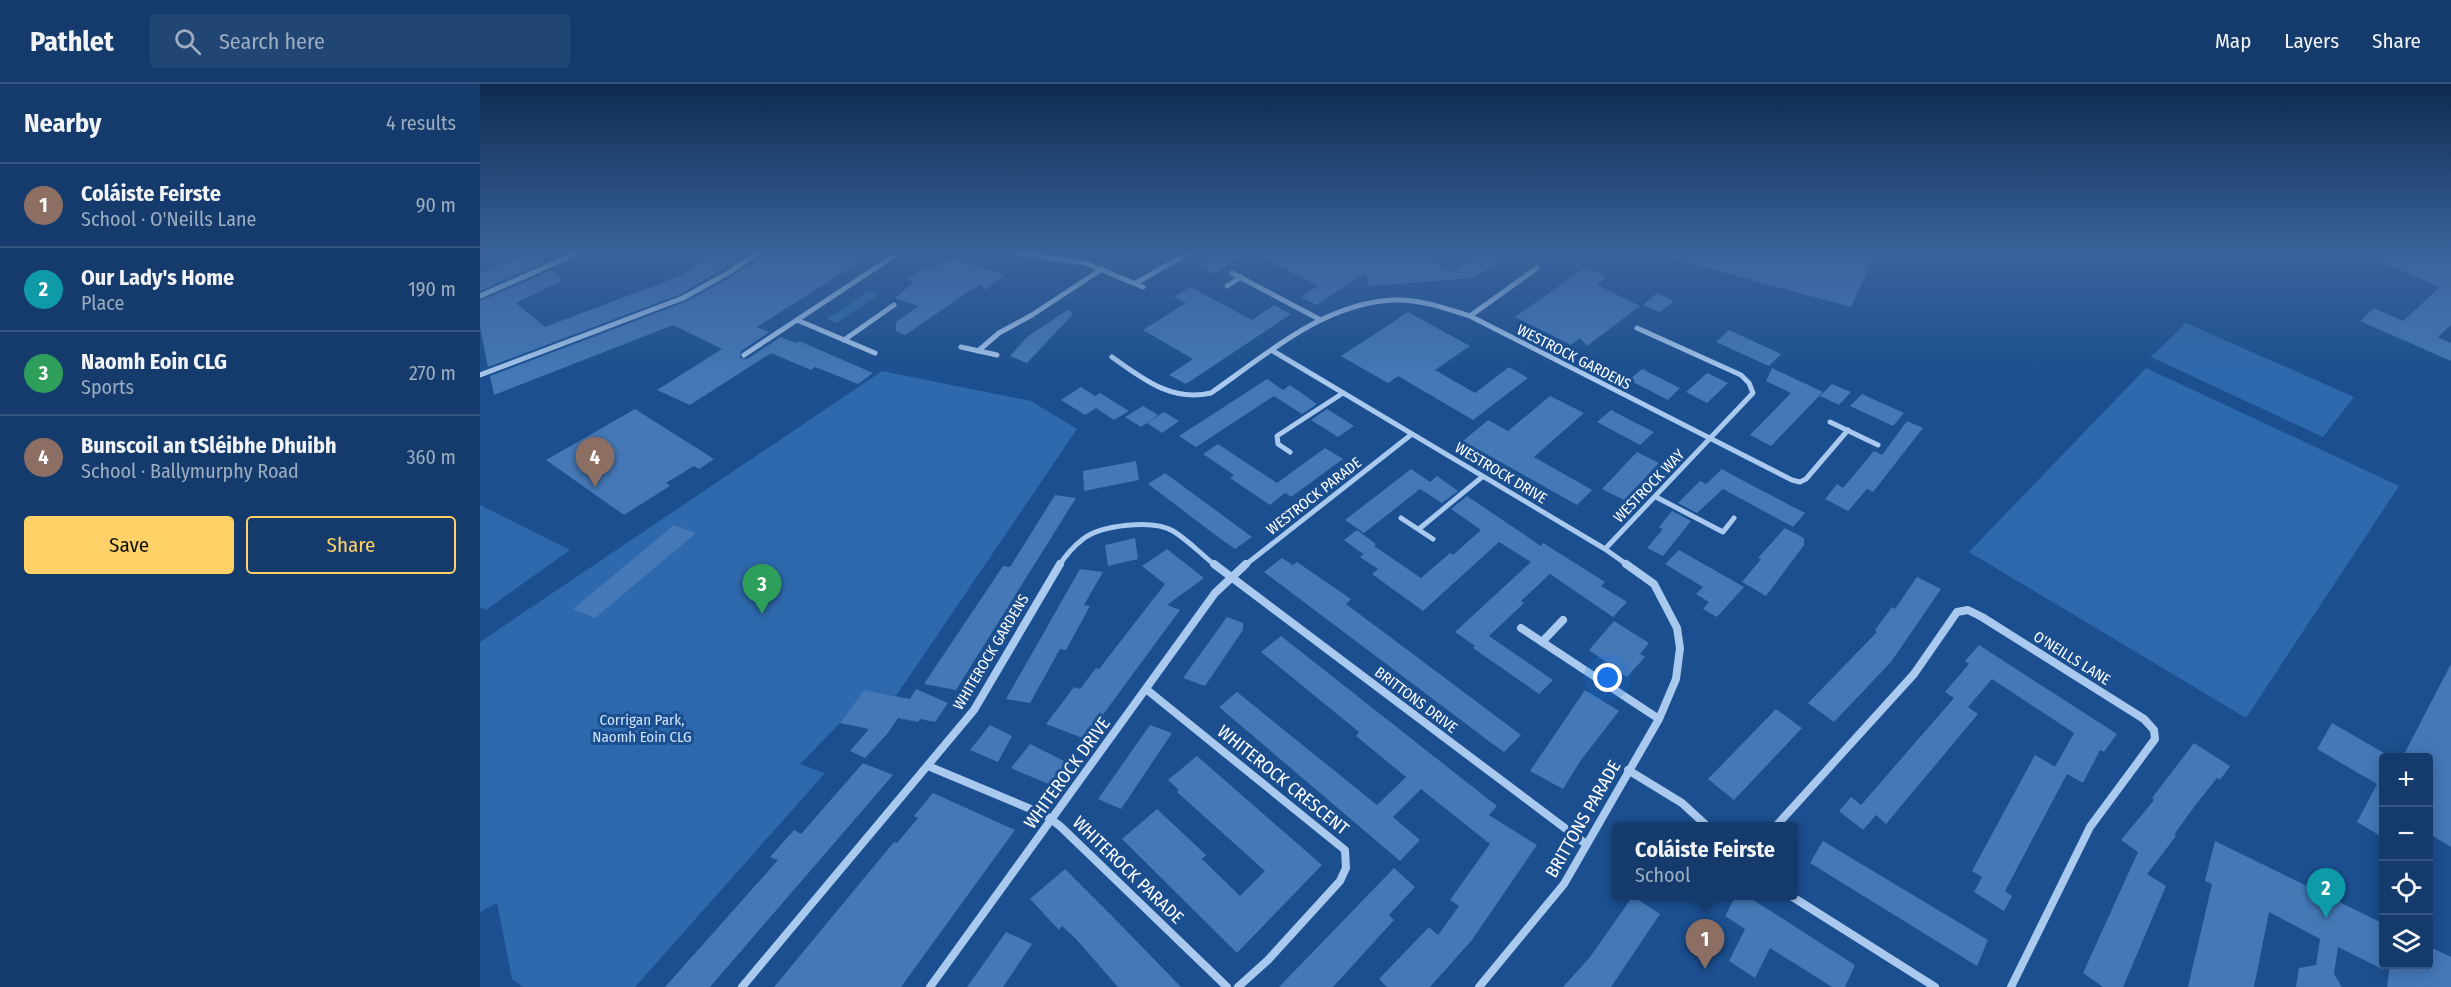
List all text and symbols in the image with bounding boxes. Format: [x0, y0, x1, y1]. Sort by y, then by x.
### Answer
search box [150, 14, 570, 68]
text: Pathlet [30, 25, 114, 58]
icon: search [171, 25, 204, 58]
text: Search here [219, 28, 325, 55]
text: Map [2215, 28, 2251, 54]
text: Layers [2284, 28, 2339, 54]
text: Share [2372, 28, 2421, 54]
text: Nearby [24, 108, 101, 139]
text: 4 results [386, 111, 456, 135]
text: Coláiste Feirste [81, 180, 221, 207]
text: 1 [39, 193, 48, 217]
text: 90 m [416, 193, 456, 217]
text: School · O'Neills Lane [81, 207, 256, 231]
text: Our Lady's Home [81, 264, 234, 291]
text: 2 [39, 277, 48, 301]
text: 190 m [408, 277, 456, 301]
text: Place [81, 291, 124, 315]
street label: WESTROCK GARDENS [1514, 320, 1634, 394]
text: Naomh Eoin CLG [81, 348, 227, 375]
text: 3 [39, 361, 48, 385]
text: 270 m [409, 361, 456, 385]
text: Sports [81, 375, 134, 399]
text: Bunscoil an tSléibhe Dhuibh [81, 432, 336, 459]
pin: 4 [576, 438, 614, 487]
street label: WESTROCK DRIVE [1452, 438, 1550, 508]
text: 4 [38, 445, 49, 469]
text: 360 m [407, 445, 456, 469]
street label: WESTROCK WAY [1610, 445, 1689, 526]
street label: WESTROCK PARADE [1263, 453, 1365, 539]
text: School · Ballymurphy Road [81, 459, 299, 483]
button: Save [24, 516, 234, 574]
button: Share [246, 516, 456, 574]
pin: 3 [742, 564, 782, 614]
street label: WHITEROCK GARDENS [949, 591, 1033, 713]
street label: O'NEILLS LANE [2030, 627, 2114, 689]
street label: BRITTONS DRIVE [1371, 663, 1461, 737]
your location [1593, 663, 1622, 692]
park label: Corrigan Park, Naomh Eoin CLG [592, 711, 692, 746]
street label: WHITEROCK DRIVE [1019, 713, 1115, 833]
street label: WHITEROCK CRESCENT [1213, 720, 1354, 840]
map controls [2379, 753, 2433, 969]
button: + [2379, 753, 2433, 807]
street label: BRITTONS PARADE [1541, 756, 1625, 882]
button: − [2379, 807, 2433, 861]
street label: WHITEROCK PARADE [1068, 811, 1188, 929]
popup [1612, 822, 1798, 900]
text: Coláiste Feirste [1635, 836, 1775, 863]
button: locate [2379, 861, 2433, 915]
text: School [1635, 863, 1690, 887]
pin: 2 [2306, 868, 2346, 918]
button: layers [2379, 915, 2433, 969]
pin: 1 [1686, 920, 1724, 969]

